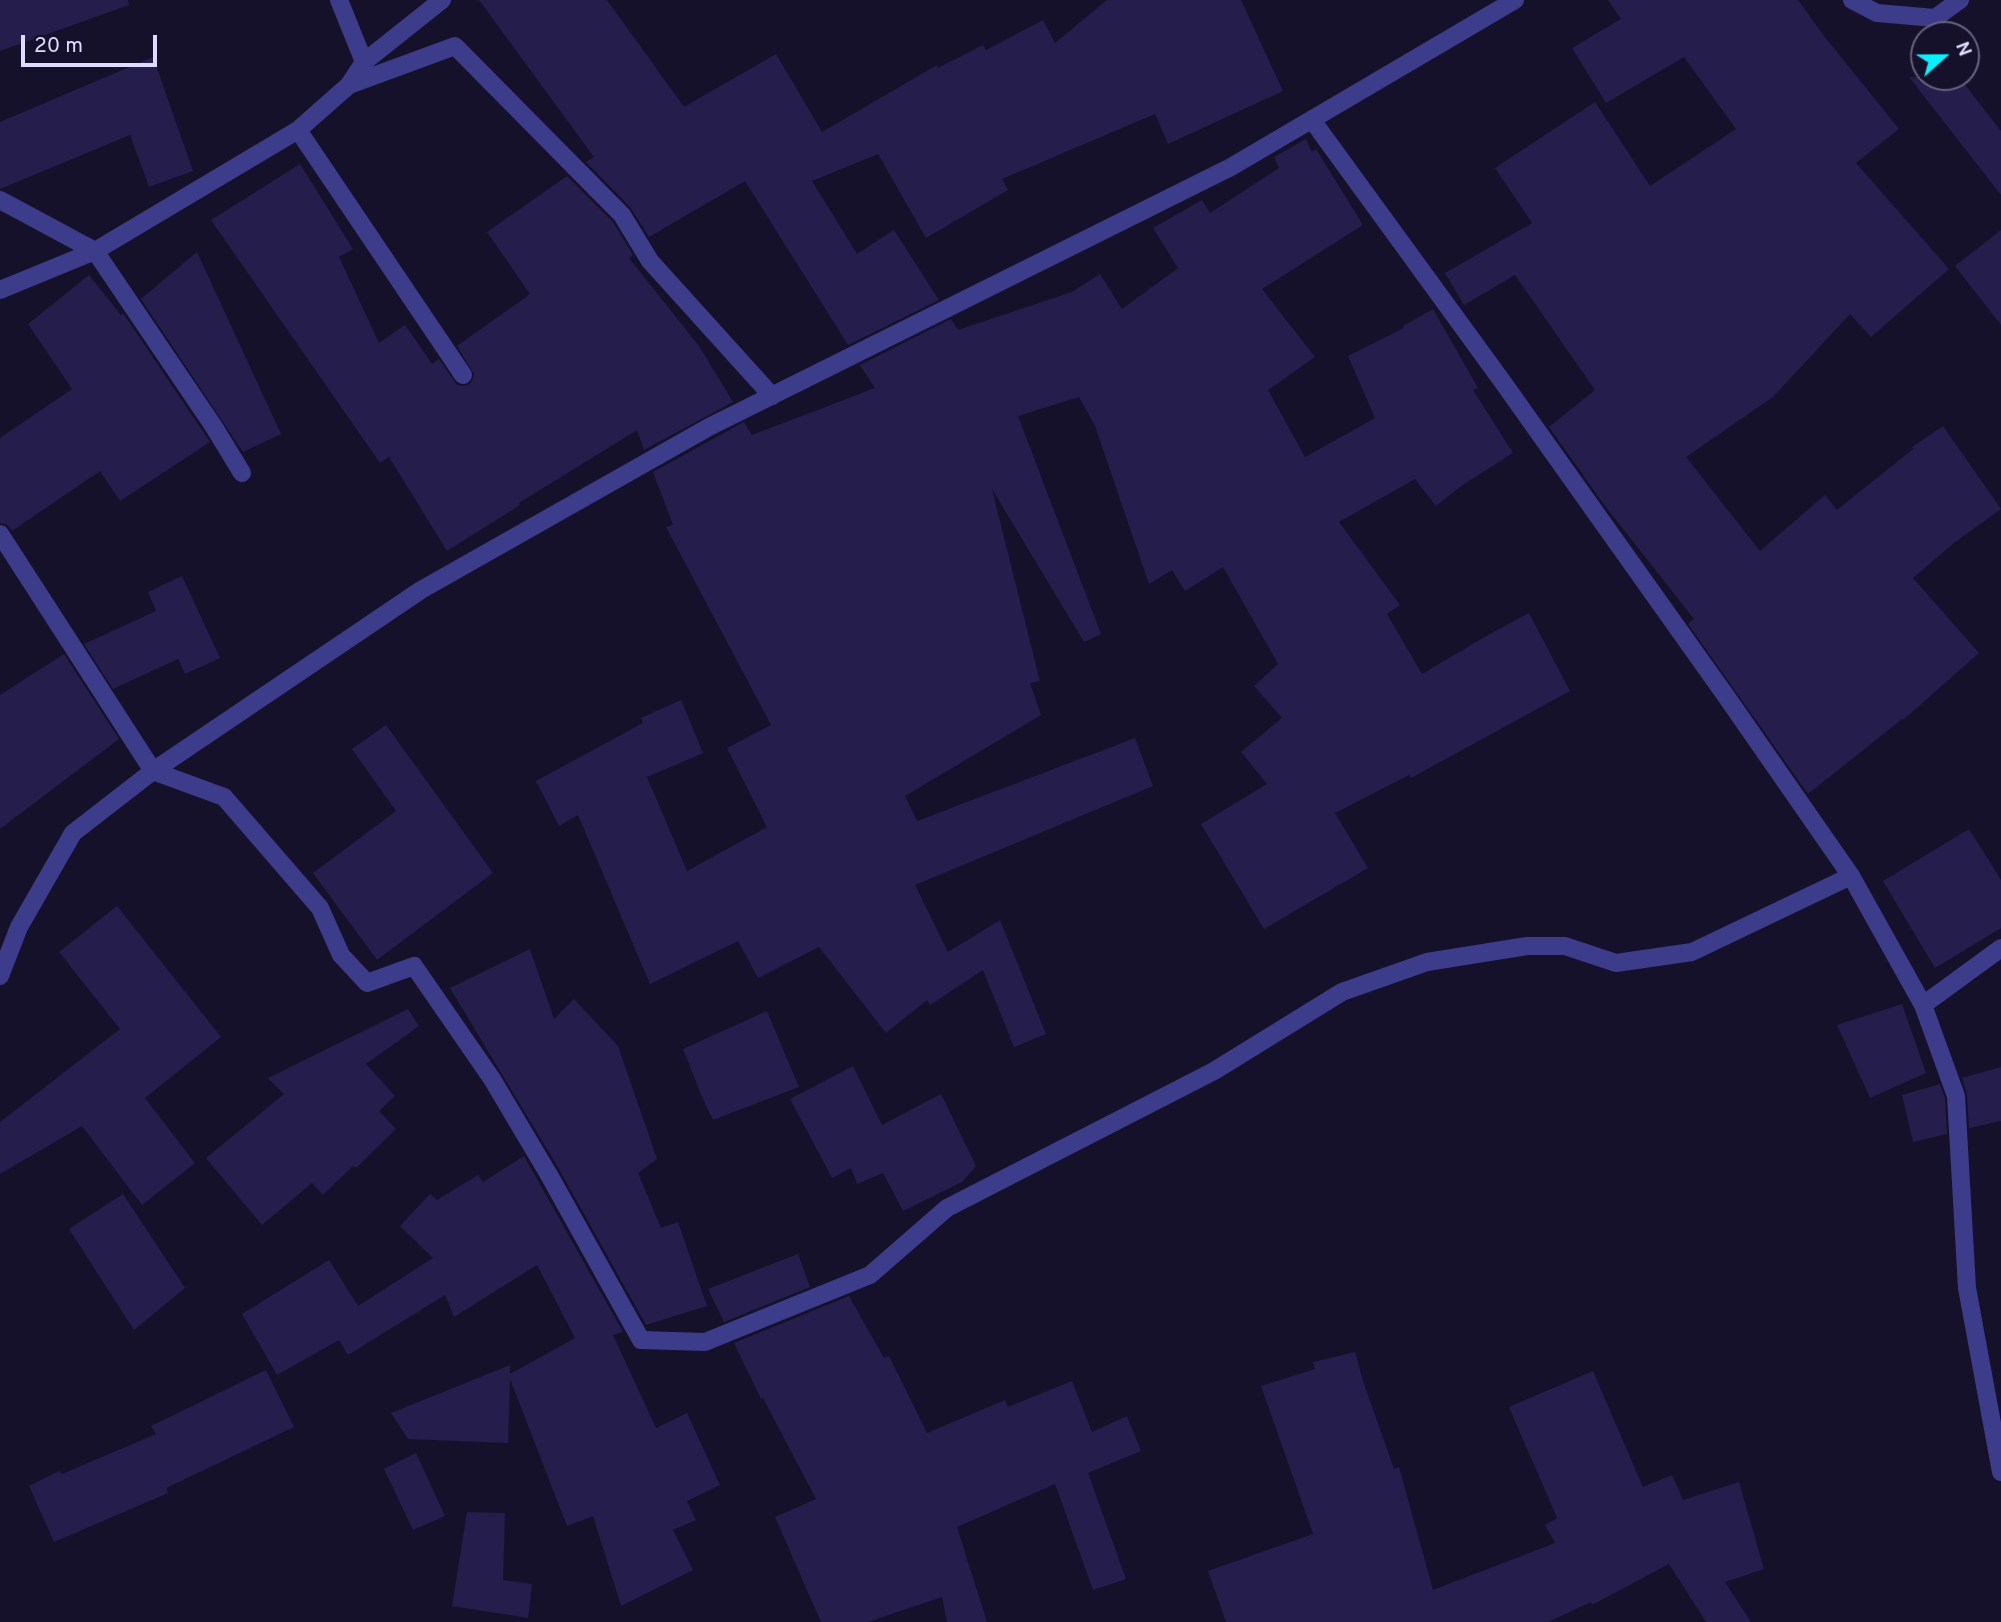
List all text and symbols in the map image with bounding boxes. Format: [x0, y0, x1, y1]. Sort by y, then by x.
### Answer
scale bar [24, 21, 161, 65]
north arrow [1910, 21, 1980, 91]
text: 20 m [34, 33, 83, 60]
text: N [1949, 39, 1976, 60]

